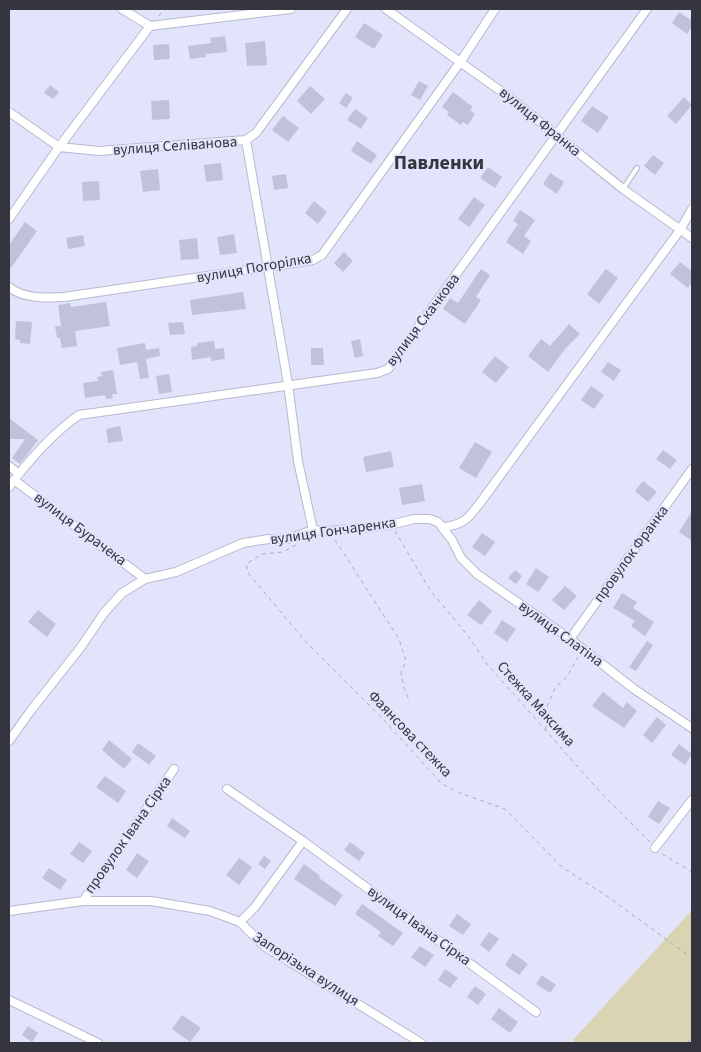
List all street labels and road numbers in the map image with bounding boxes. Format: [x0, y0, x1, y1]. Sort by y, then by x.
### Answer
street label: вулиця Франка [495, 82, 585, 162]
street label: вулиця Селіванова [112, 131, 238, 161]
street label: вулиця Погорілка [195, 248, 313, 288]
street label: вулиця Скачкова [381, 269, 465, 371]
street label: вулиця Бурачека [29, 487, 131, 571]
street label: провулок Франка [589, 501, 673, 607]
street label: вулиця Гончаренка [269, 512, 397, 550]
street label: вулиця Слатіна [514, 596, 608, 672]
street label: Стежка Максима [492, 657, 580, 751]
street label: Фаянсова стежка [363, 686, 457, 782]
street label: провулок Івана Сірка [79, 772, 177, 898]
street label: вулиця Івана Сірка [363, 881, 475, 971]
street label: Запорізька вулиця [249, 927, 363, 1011]

